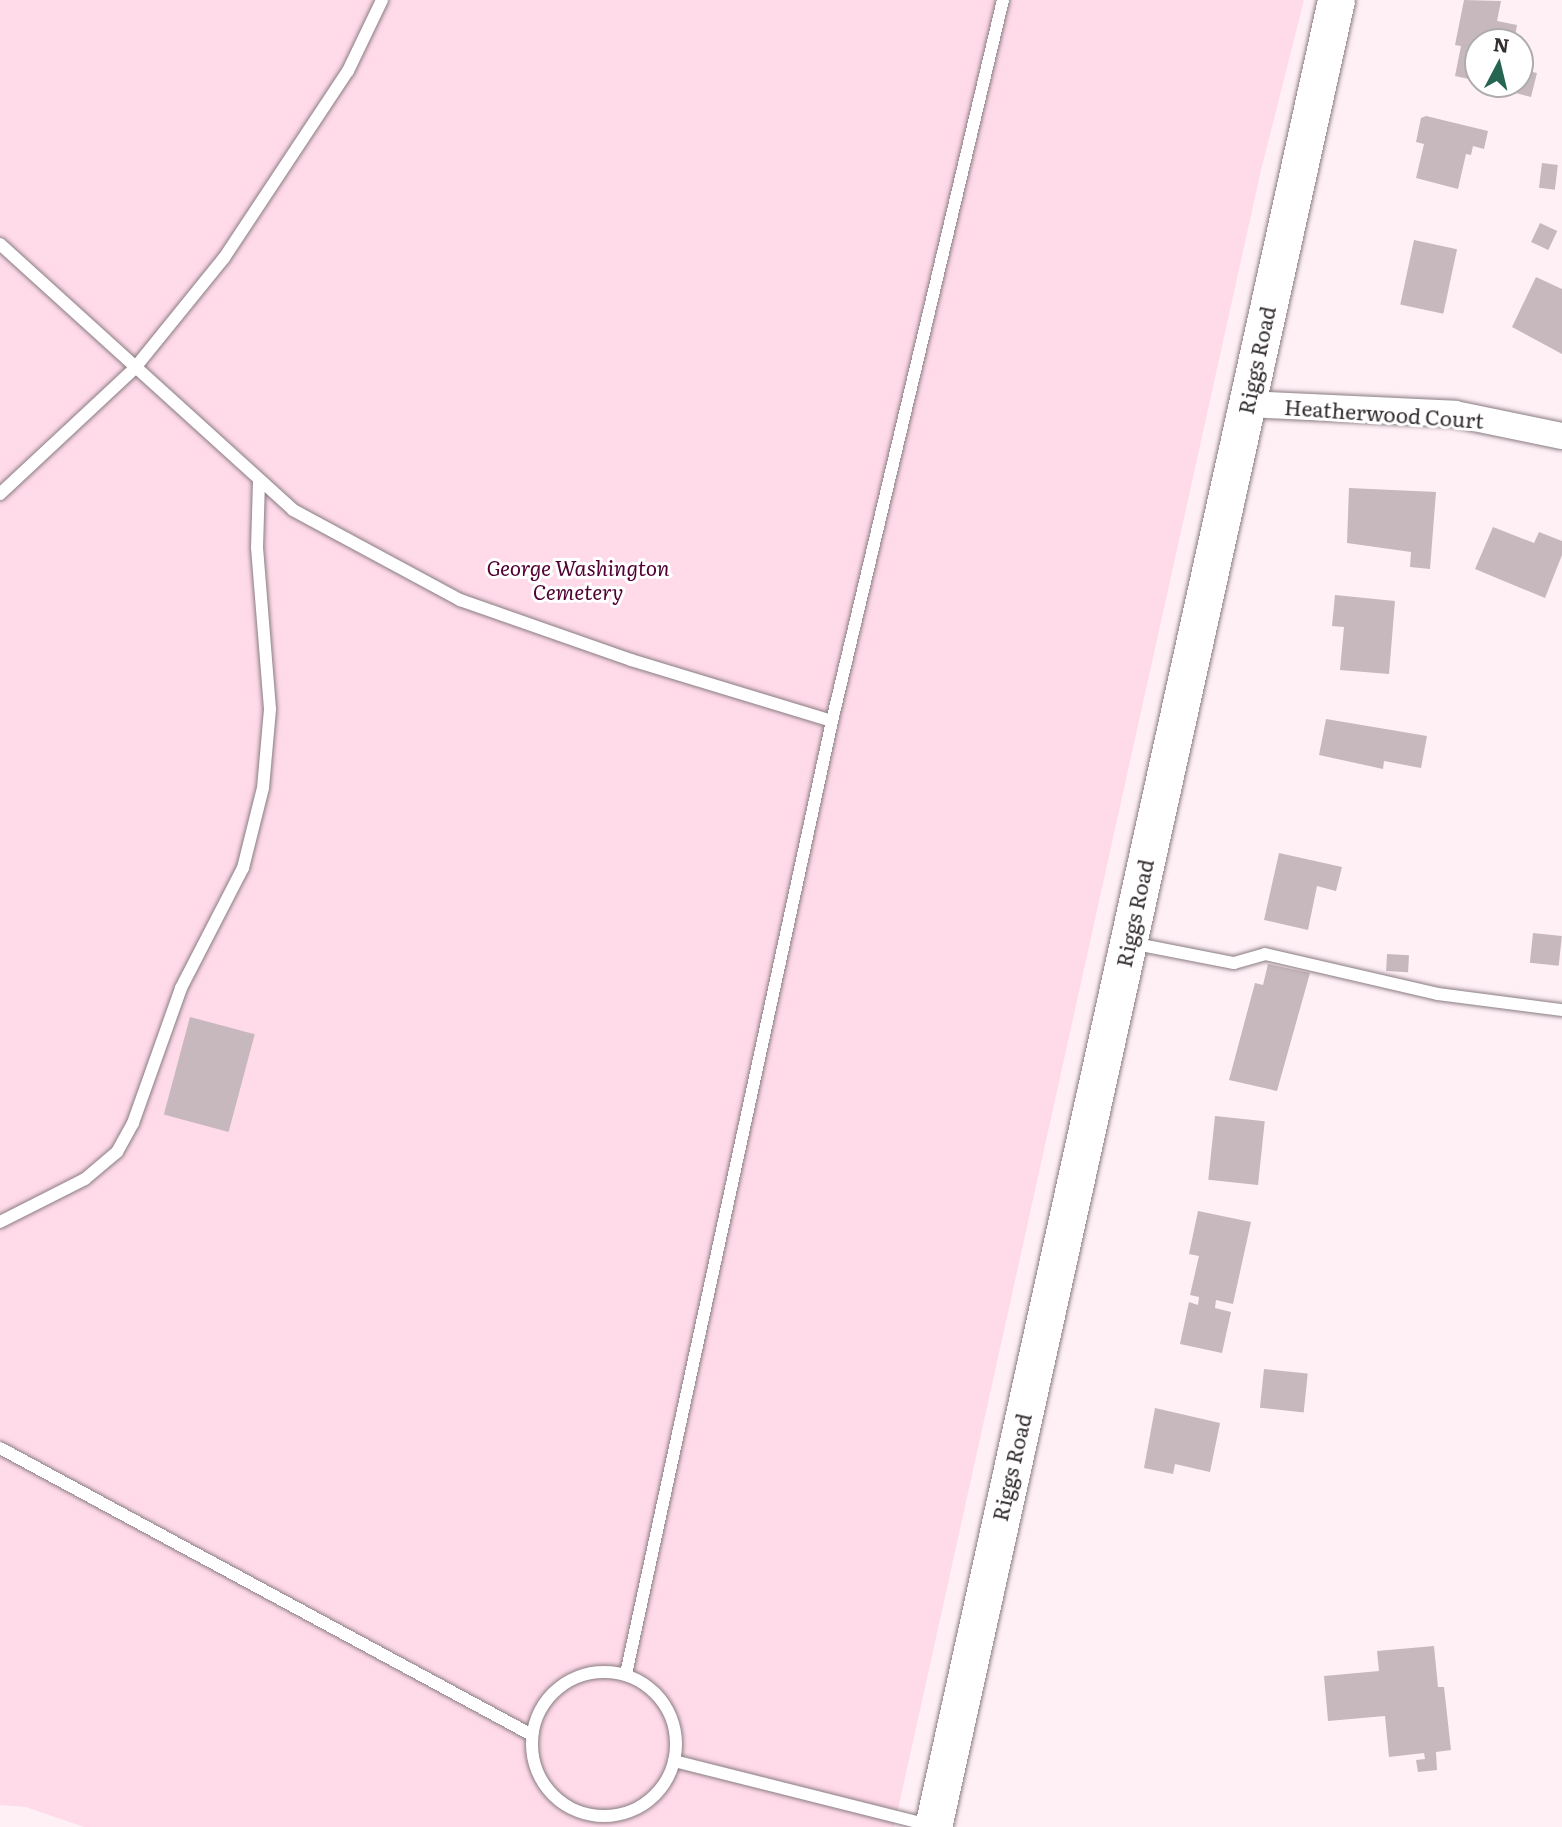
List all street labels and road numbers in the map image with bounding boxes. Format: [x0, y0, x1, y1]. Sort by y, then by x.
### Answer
street label: Riggs Road [1232, 304, 1280, 416]
street label: Heatherwood Court [1283, 393, 1485, 433]
street label: Riggs Road [1110, 857, 1158, 969]
street label: Riggs Road [986, 1411, 1036, 1523]

